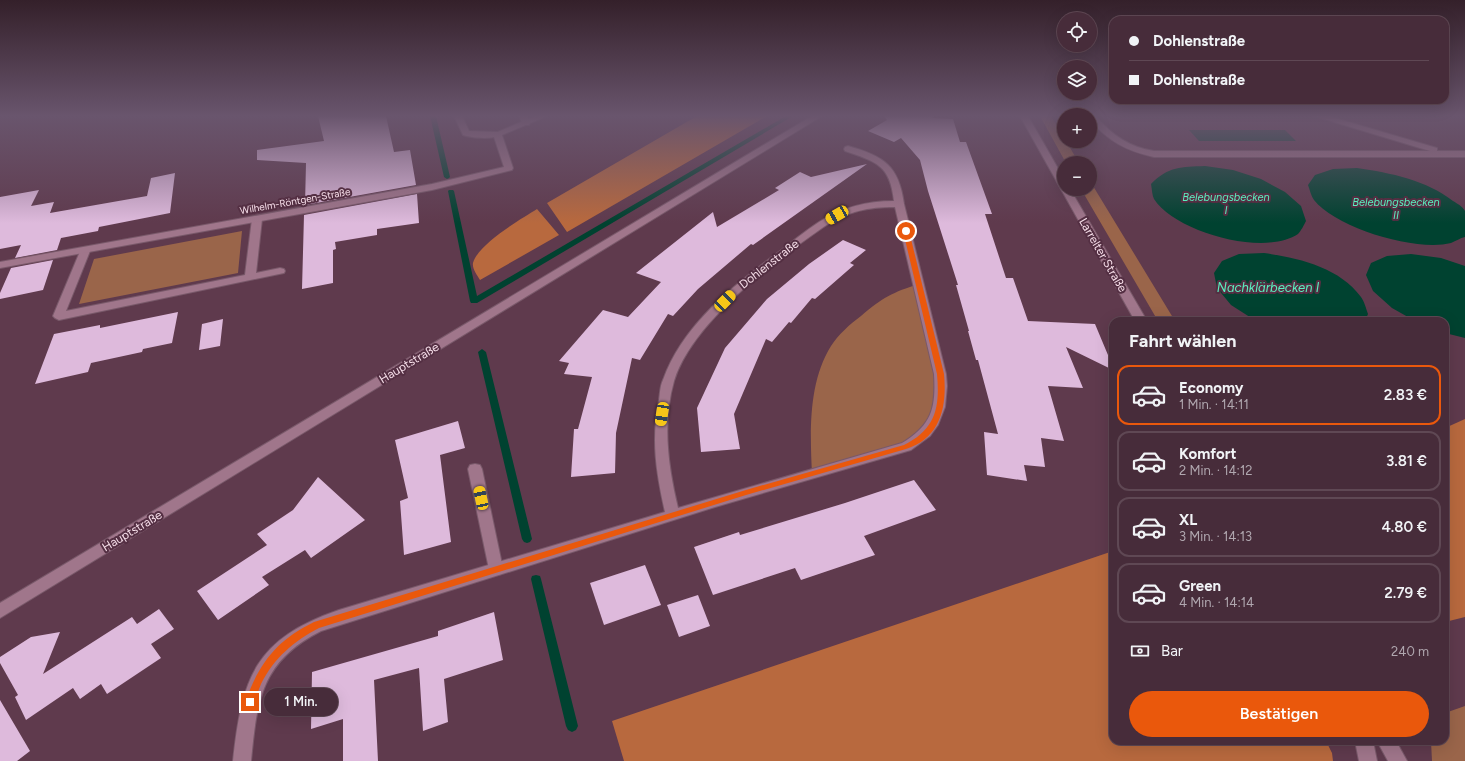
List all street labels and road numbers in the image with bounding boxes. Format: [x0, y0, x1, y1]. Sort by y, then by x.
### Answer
street label: Wilhelm-Röntgen-Straße [239, 185, 352, 217]
street label: Larrelter Straße [1076, 215, 1130, 295]
street label: Dohlenstraße [737, 236, 802, 292]
street label: Hauptstraße [377, 339, 442, 386]
street label: Hauptstraße [100, 507, 165, 554]

